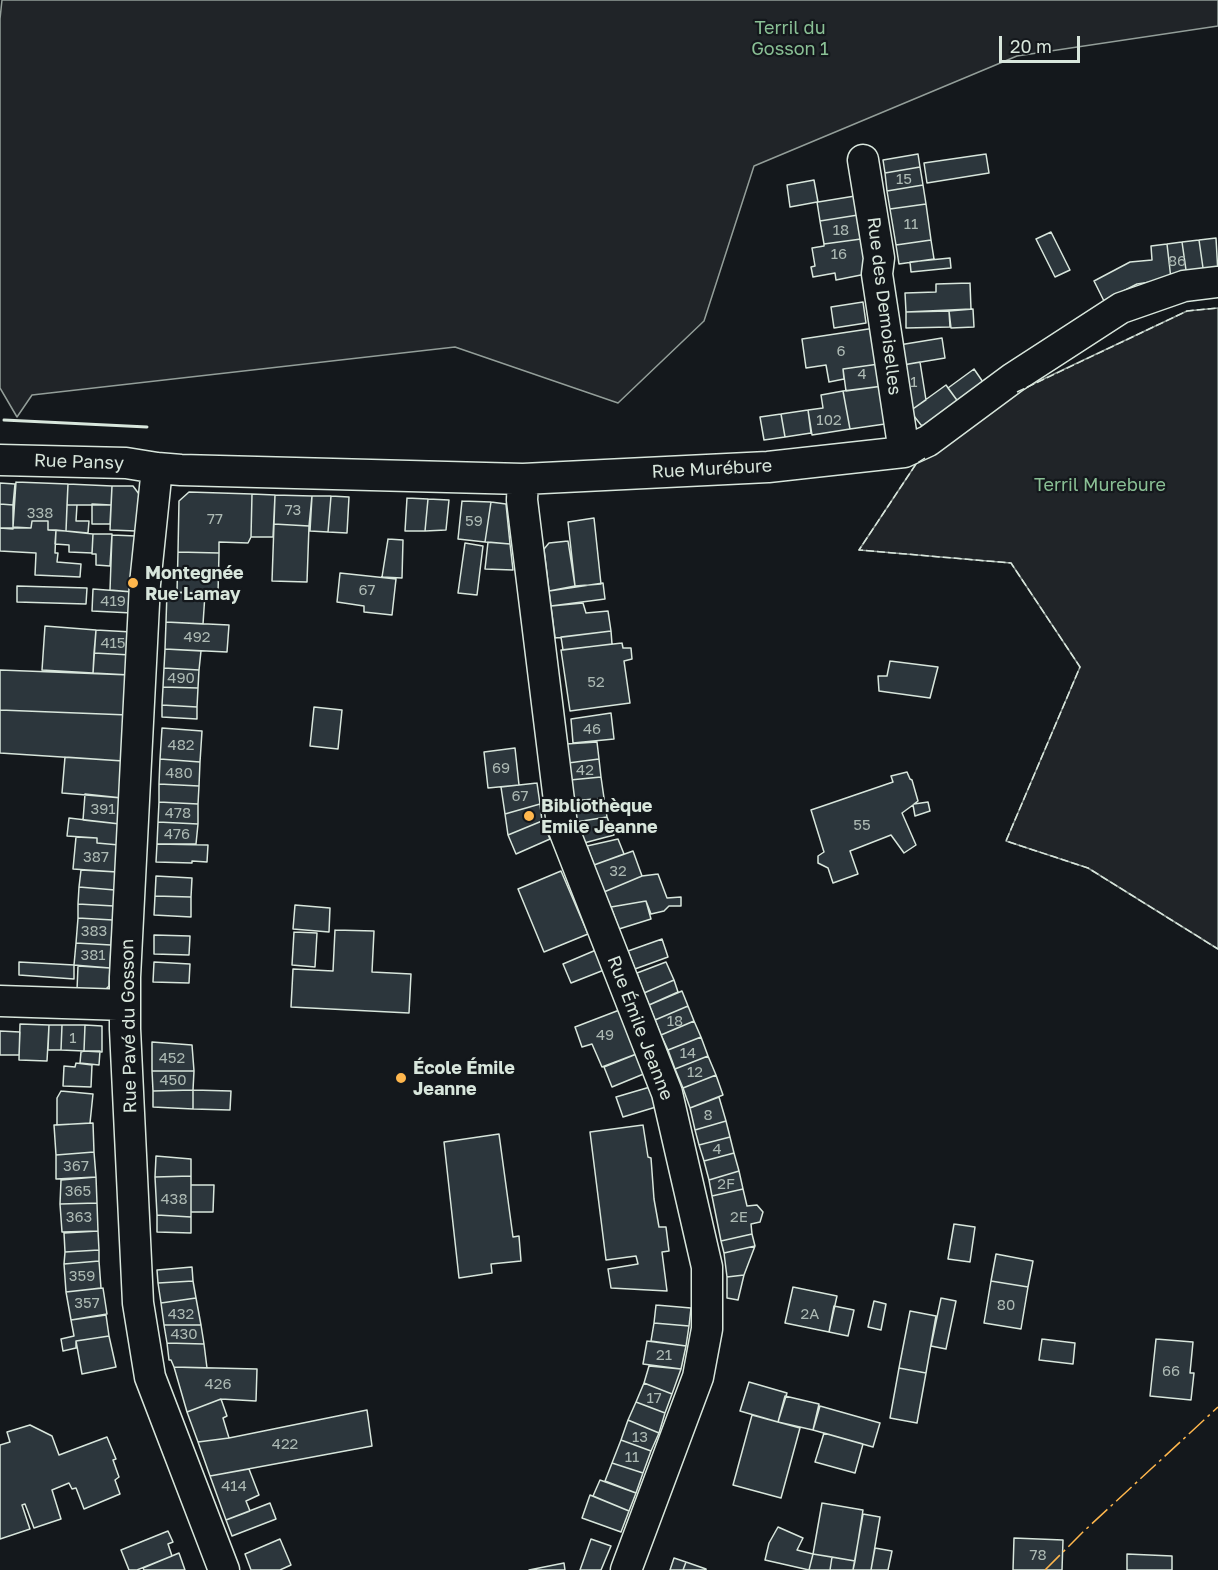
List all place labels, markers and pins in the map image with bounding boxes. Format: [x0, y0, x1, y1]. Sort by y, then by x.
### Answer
place label: Montegnée Rue Lamay [145, 562, 244, 604]
marker: Montegnée Rue Lamay [126, 576, 140, 590]
place label: Bibliothèque Emile Jeanne [541, 795, 658, 838]
marker: Bibliothèque Emile Jeanne [522, 809, 536, 823]
place label: École Émile Jeanne [413, 1057, 515, 1100]
marker: École Émile Jeanne [394, 1071, 408, 1085]

